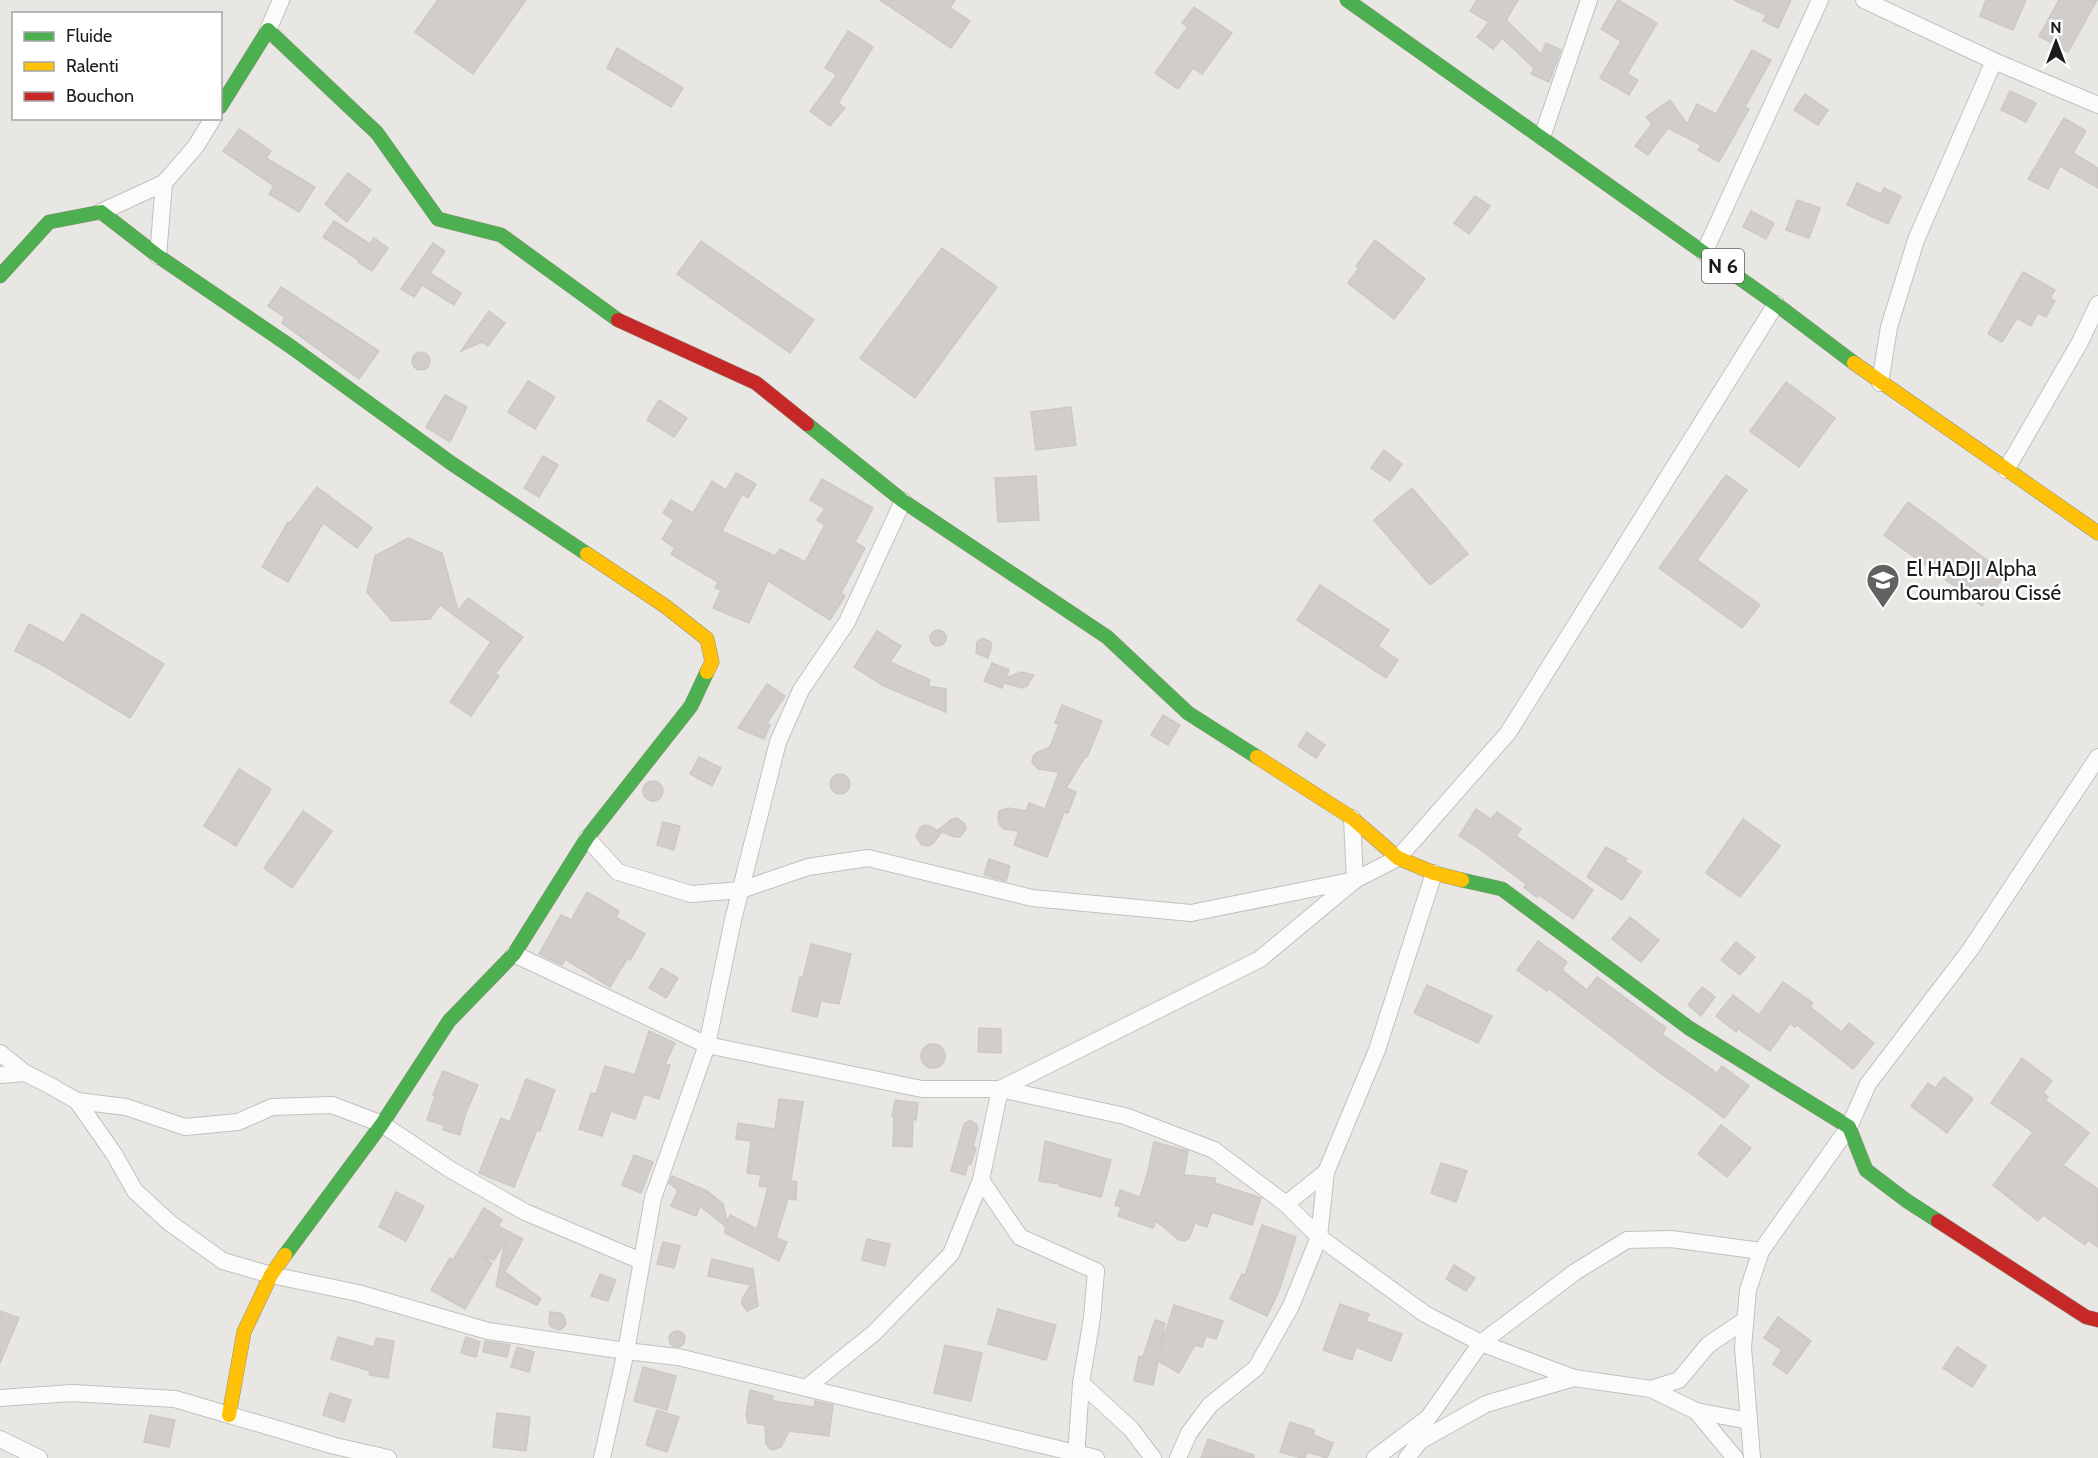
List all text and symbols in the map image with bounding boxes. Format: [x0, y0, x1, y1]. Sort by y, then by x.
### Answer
legend [12, 12, 222, 120]
north arrow [2026, 12, 2086, 72]
text: N [2050, 18, 2062, 37]
text: Fluide [66, 25, 112, 47]
text: Ralenti [66, 55, 119, 77]
text: Bouchon [66, 85, 134, 107]
road number: N 6 [1702, 249, 1744, 283]
place label: El HADJI Alpha Coumbarou Cissé [1906, 556, 2061, 605]
school or university icon: El HADJI Alpha Coumbarou Cissé [1865, 562, 1901, 609]

